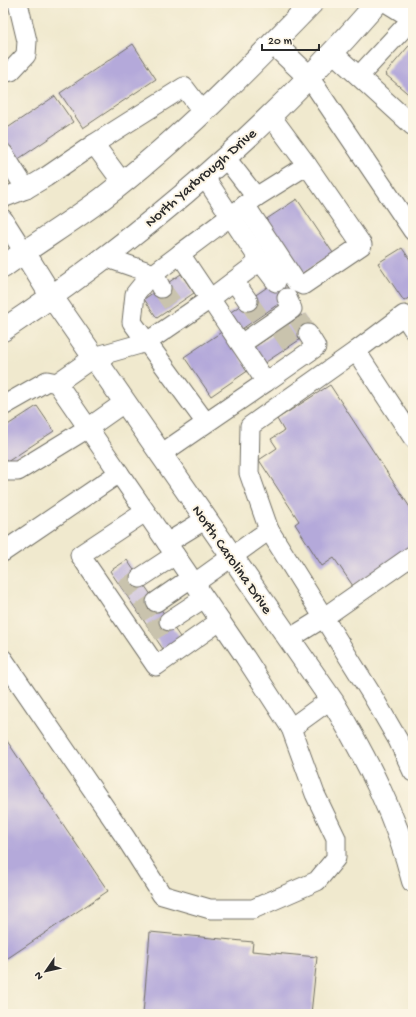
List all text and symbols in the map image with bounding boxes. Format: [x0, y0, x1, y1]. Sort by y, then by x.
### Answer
scale bar [262, 26, 319, 52]
text: 20 m [268, 35, 293, 49]
street label: North Yarbrough Drive [142, 125, 261, 232]
street label: North Carolina Drive [187, 502, 276, 618]
north arrow [26, 951, 66, 991]
text: N [32, 969, 46, 982]

